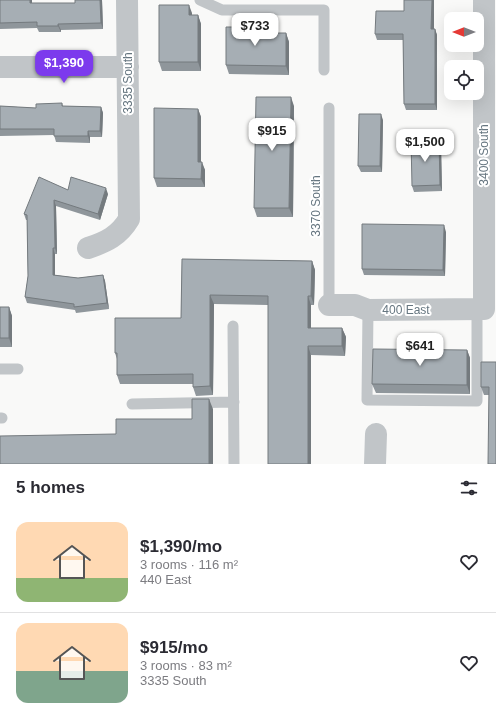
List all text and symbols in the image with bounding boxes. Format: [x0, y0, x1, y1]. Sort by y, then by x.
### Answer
north arrow [444, 12, 484, 52]
map controls [444, 12, 484, 100]
pin: $733 [231, 13, 279, 47]
text: $733 [241, 18, 269, 33]
pin: $1,390 [31, 50, 97, 84]
street label: 3335 South [121, 52, 135, 114]
text: $1,390 [44, 55, 84, 70]
button: locate [444, 60, 484, 100]
pin: $915 [248, 118, 296, 152]
text: $915 [258, 123, 286, 138]
street label: 3400 South [477, 124, 491, 186]
pin: $1,500 [392, 129, 458, 163]
text: $1,500 [405, 134, 445, 149]
street label: 3370 South [309, 175, 323, 237]
street label: 400 East [382, 303, 430, 317]
pin: $641 [396, 333, 444, 367]
text: $641 [406, 338, 434, 353]
icon: filters [458, 477, 480, 499]
text: 5 homes [16, 478, 85, 497]
text: $1,390/mo [140, 537, 222, 556]
icon: home [48, 538, 96, 586]
icon: heart [458, 551, 480, 573]
text: 3 rooms · 116 m² [140, 557, 238, 572]
text: 440 East [140, 572, 191, 587]
text: $915/mo [140, 638, 208, 657]
icon: home [48, 639, 96, 687]
icon: heart [458, 652, 480, 674]
text: 3 rooms · 83 m² [140, 658, 232, 673]
text: 3335 South [140, 673, 207, 688]

